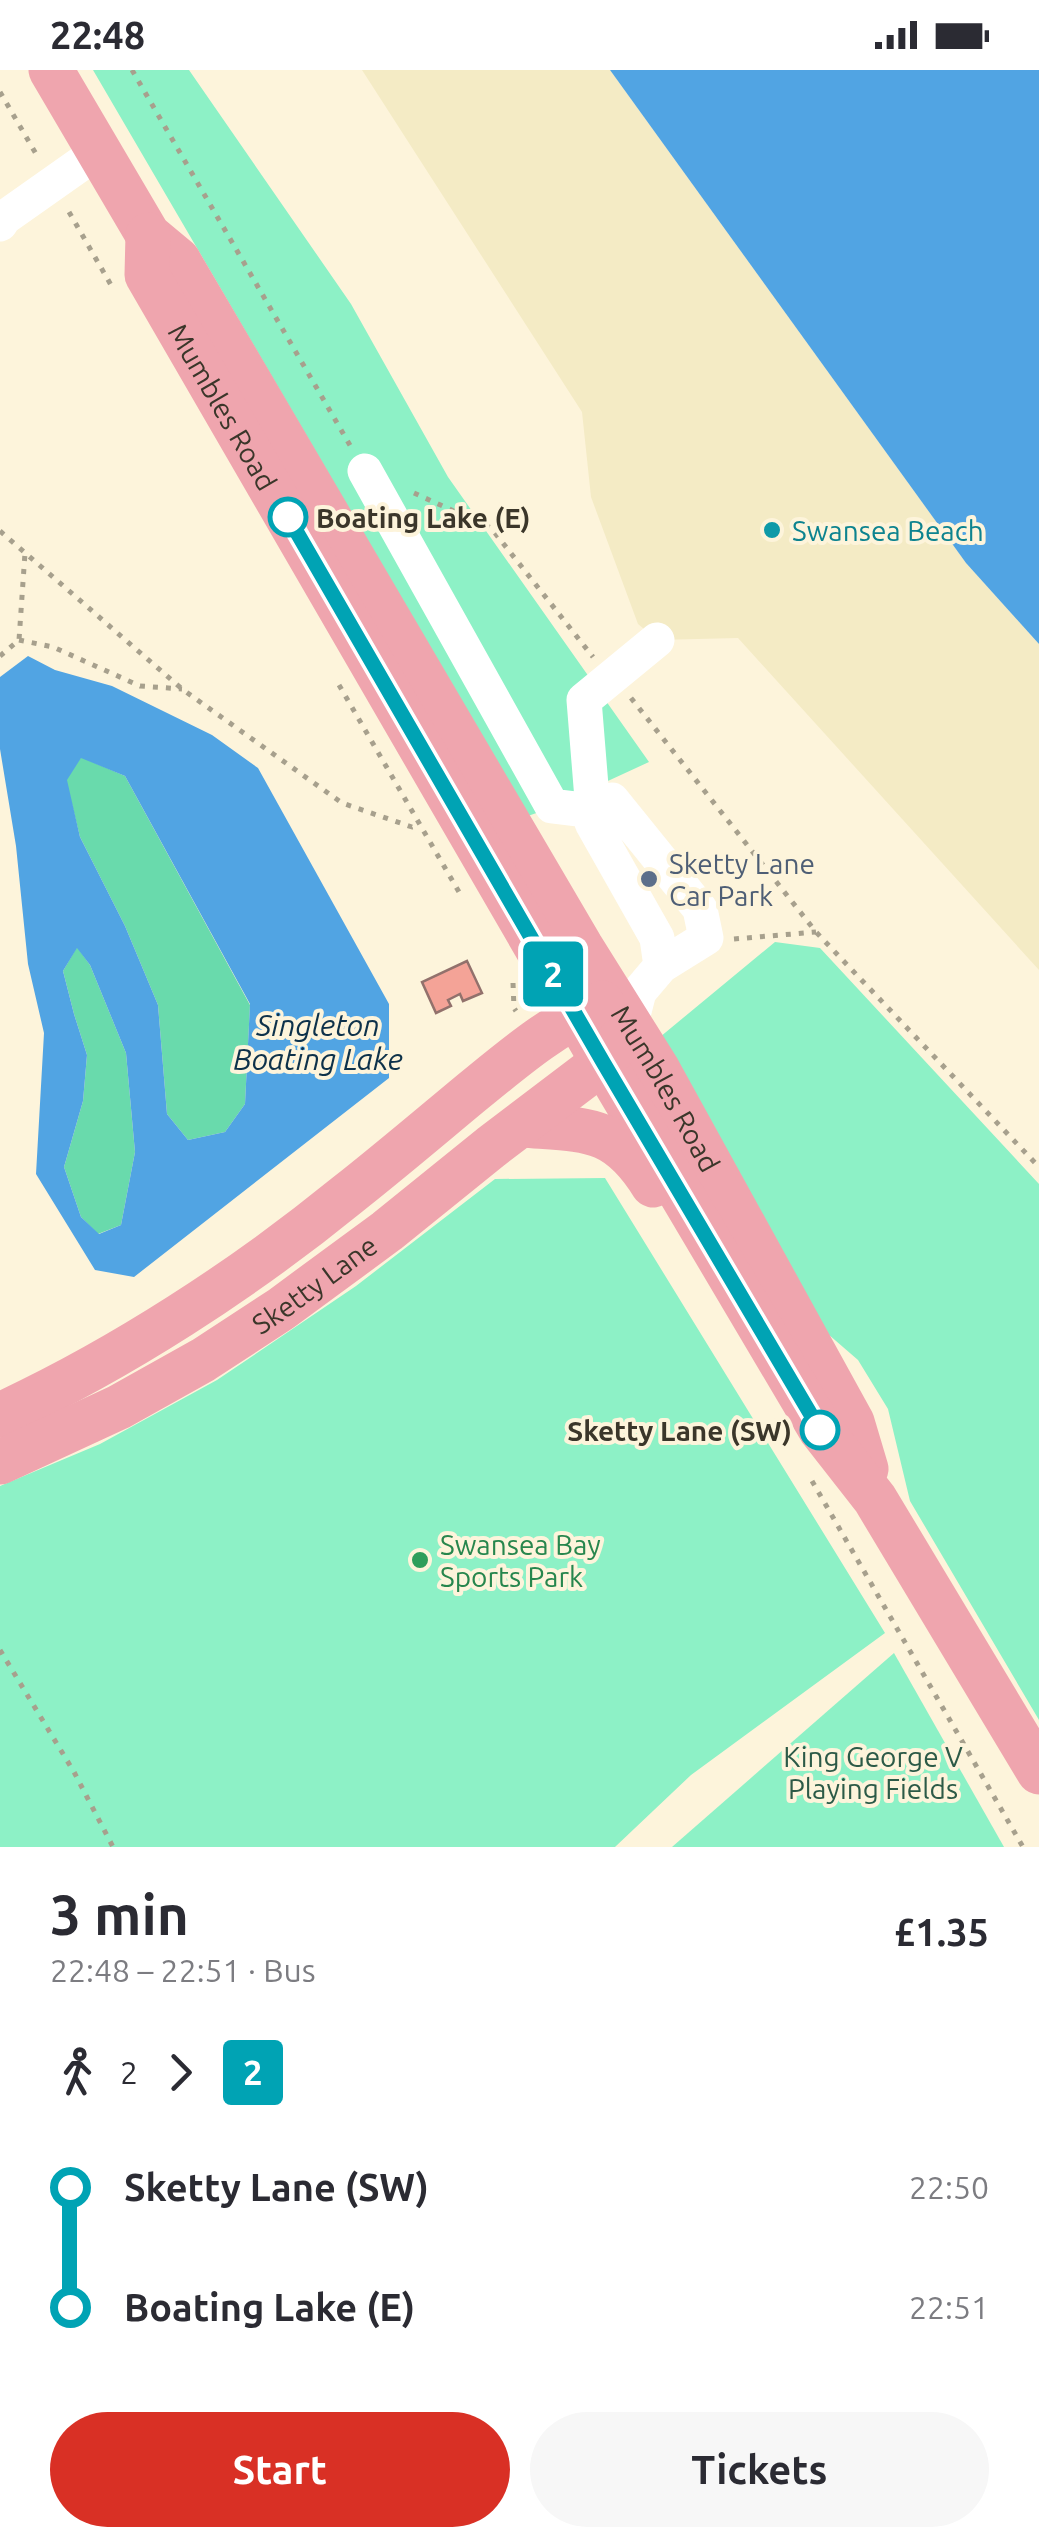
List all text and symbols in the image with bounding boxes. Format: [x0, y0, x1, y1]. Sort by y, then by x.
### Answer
text: 22:48 [50, 14, 145, 56]
street label: Mumbles Road [163, 318, 283, 495]
marker: Boating Lake (E) [269, 498, 307, 536]
place label: Boating Lake (E) [316, 502, 530, 534]
place label: Swansea Beach [792, 515, 984, 546]
marker: Swansea Beach [761, 519, 783, 541]
place label: Sketty Lane Car Park [669, 848, 815, 911]
marker: Sketty Lane Car Park [638, 868, 660, 890]
line badge: 2 [520, 942, 586, 1006]
text: 2 [543, 954, 563, 994]
street label: Mumbles Road [606, 999, 726, 1177]
water label: Singleton Boating Lake [233, 1008, 403, 1076]
street label: Sketty Lane [246, 1229, 382, 1339]
marker: Sketty Lane (SW) [801, 1411, 839, 1449]
place label: Sketty Lane (SW) [567, 1415, 792, 1447]
place label: Swansea Bay Sports Park [440, 1529, 601, 1592]
marker: Swansea Bay Sports Park [409, 1549, 431, 1571]
park label: King George V Playing Fields [783, 1741, 963, 1804]
text: 3 min [50, 1884, 189, 1945]
text: £1.35 [894, 1911, 989, 1953]
text: 22:48 – 22:51 · Bus [50, 1952, 316, 1988]
icon: walk [50, 2045, 105, 2100]
icon: forward [153, 2045, 208, 2100]
text: 2 [243, 2052, 263, 2092]
text: 2 [120, 2054, 138, 2090]
text: Sketty Lane (SW) [124, 2166, 429, 2208]
text: 22:50 [909, 2169, 989, 2205]
text: Boating Lake (E) [124, 2286, 415, 2328]
text: 22:51 [909, 2289, 989, 2325]
button: Start [50, 2412, 510, 2527]
button: Tickets [530, 2412, 989, 2527]

